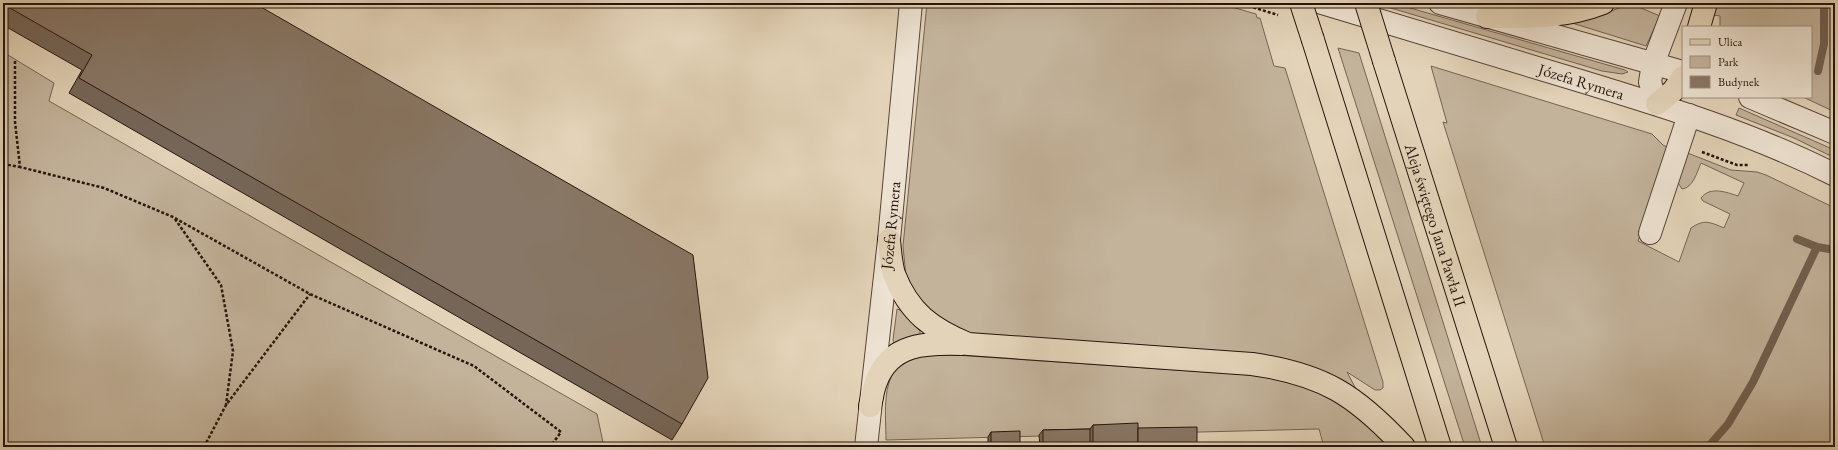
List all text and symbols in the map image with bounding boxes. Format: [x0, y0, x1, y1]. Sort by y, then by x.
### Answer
legend [1682, 26, 1812, 98]
text: Ulica [1718, 34, 1742, 50]
text: Park [1718, 54, 1739, 70]
street label: Józefa Rymera [1534, 58, 1628, 104]
text: Budynek [1718, 74, 1760, 90]
street label: Aleja świętego Jana Pawła II [1400, 140, 1472, 310]
street label: Józefa Rymera [875, 180, 905, 273]

